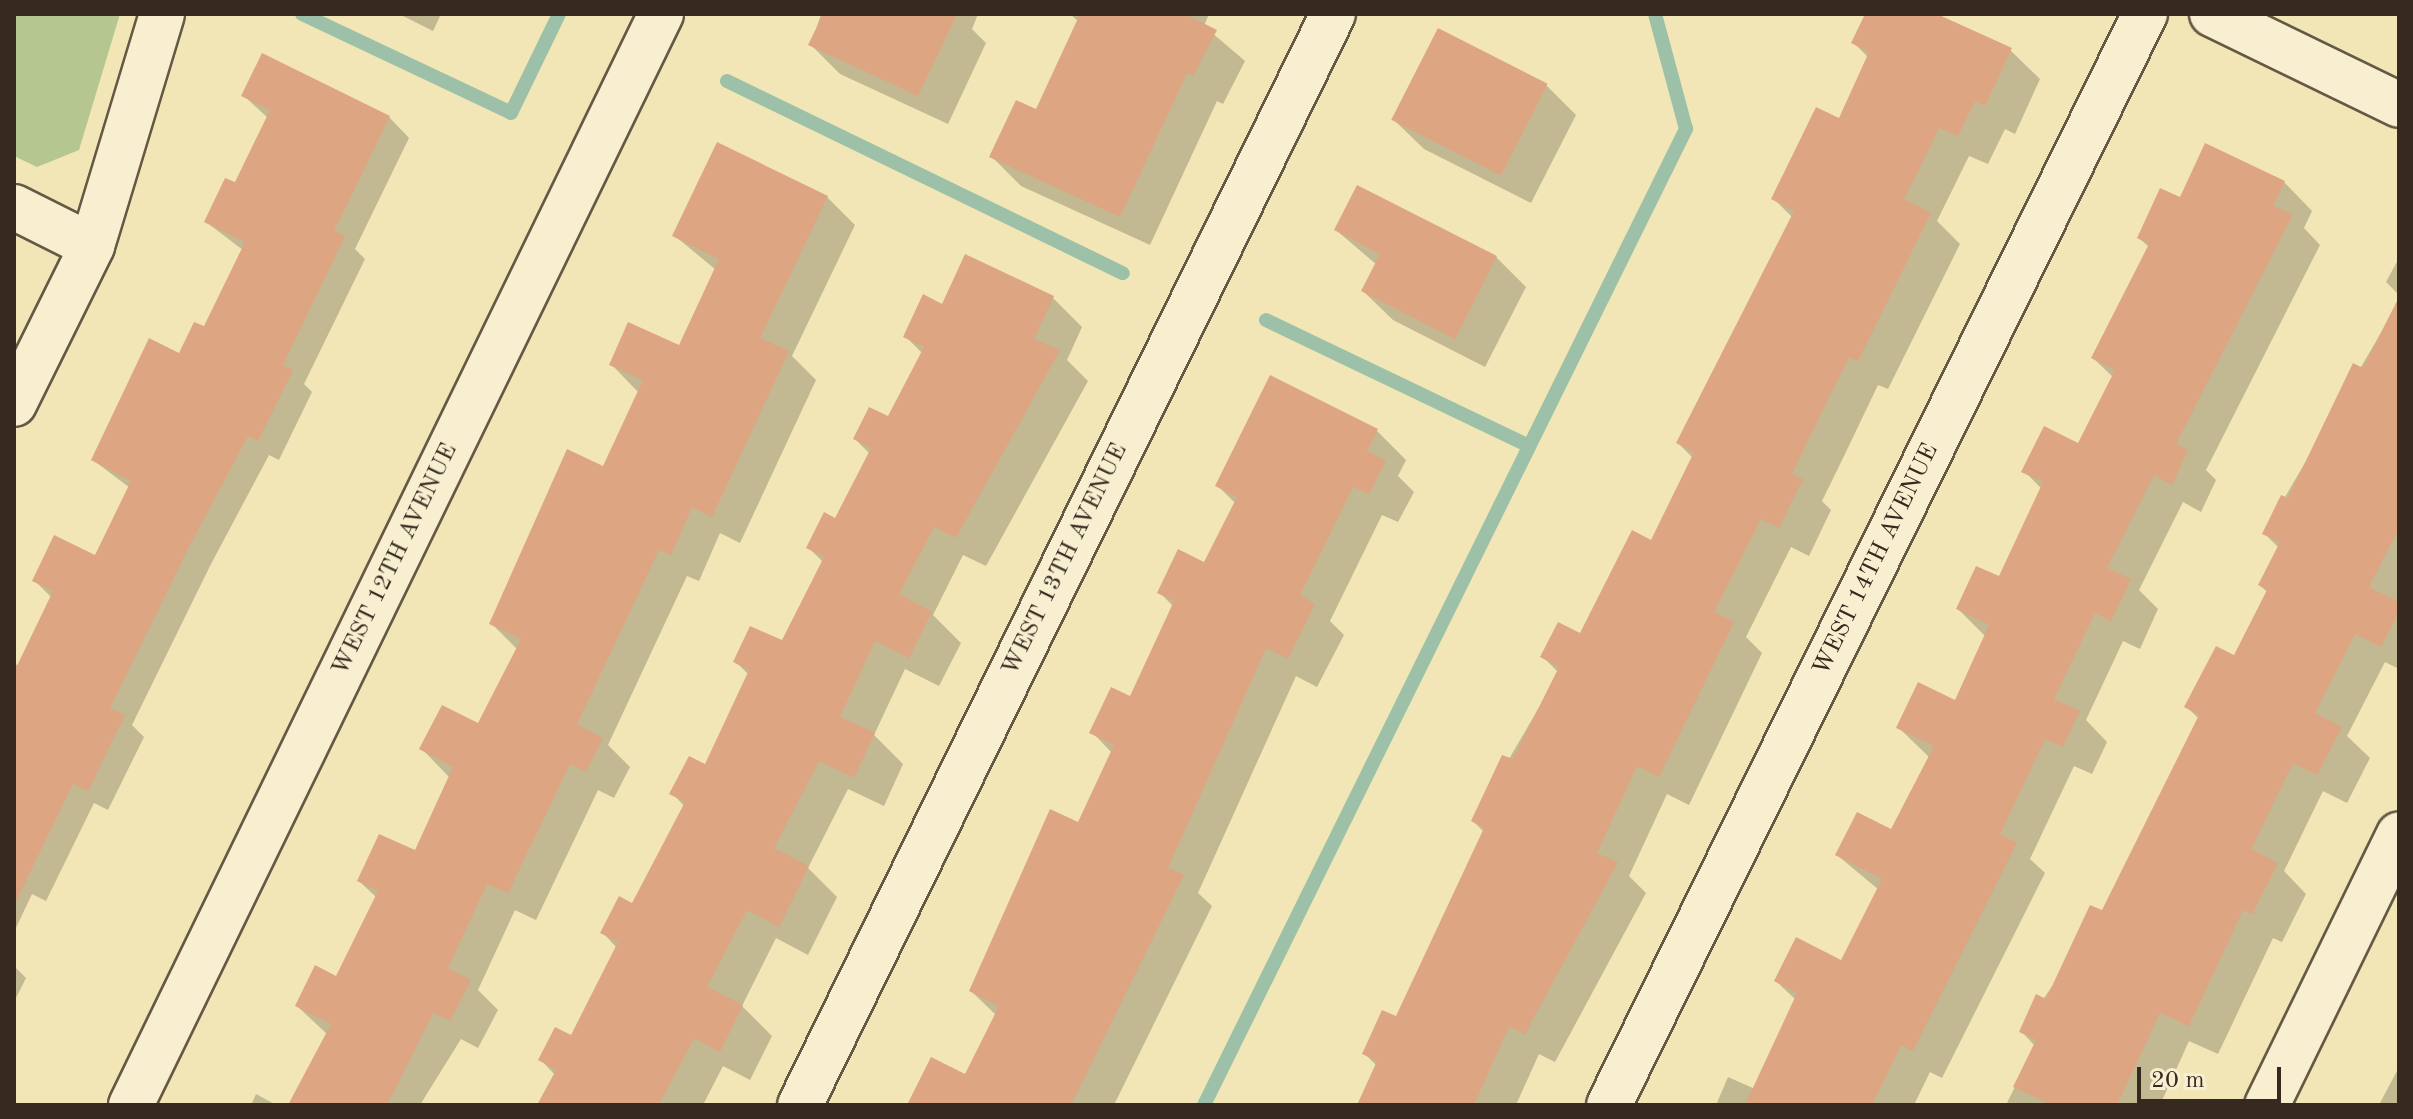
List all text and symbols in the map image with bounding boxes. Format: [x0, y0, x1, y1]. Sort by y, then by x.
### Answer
street label: WEST 12TH AVENUE [327, 439, 465, 681]
street label: WEST 13TH AVENUE [997, 439, 1135, 681]
street label: WEST 14TH AVENUE [1808, 439, 1946, 681]
scale bar [2141, 1051, 2285, 1101]
text: 20 m [2151, 1069, 2205, 1093]

